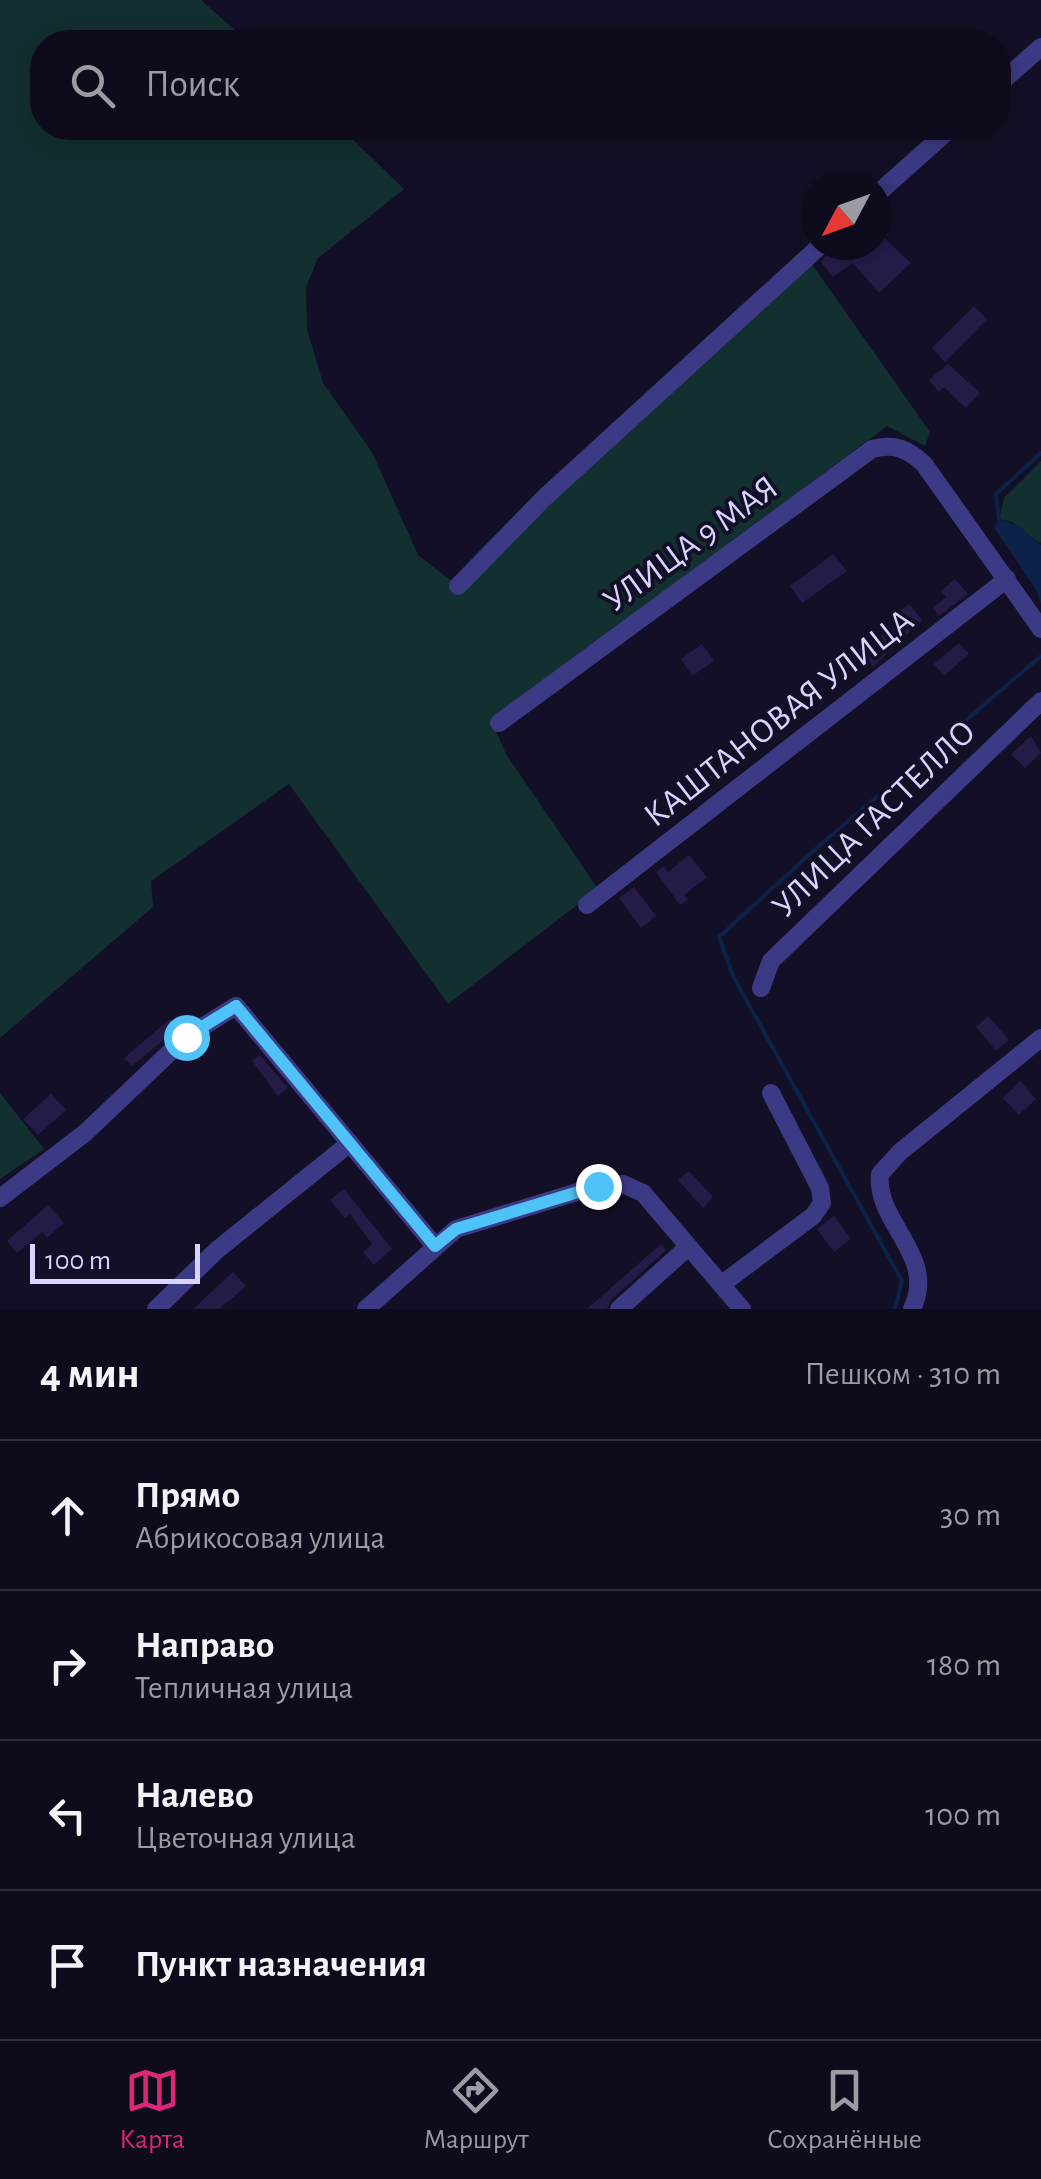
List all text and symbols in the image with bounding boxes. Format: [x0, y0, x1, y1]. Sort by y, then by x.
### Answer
search box [30, 30, 1011, 140]
icon: search [65, 58, 120, 113]
text: Поиск [145, 66, 240, 104]
north arrow [801, 170, 891, 260]
street label: УЛИЦА 9 МАЯ [597, 470, 784, 619]
street label: КАШТАНОВАЯ УЛИЦА [638, 603, 920, 834]
street label: УЛИЦА ГАСТЕЛЛО [766, 714, 982, 924]
route start [164, 1015, 210, 1061]
route end [576, 1164, 622, 1210]
scale bar [30, 1239, 200, 1284]
text: 100 m [45, 1247, 111, 1275]
text: 4 мин [40, 1353, 140, 1395]
text: Пешком · 310 m [804, 1358, 1001, 1390]
text: Прямо [135, 1477, 240, 1515]
icon: ahead [40, 1488, 95, 1543]
text: 30 m [940, 1499, 1001, 1531]
text: Абрикосовая улица [135, 1522, 385, 1554]
text: Направо [135, 1627, 274, 1665]
icon: right [40, 1638, 95, 1693]
text: 180 m [927, 1649, 1001, 1681]
text: Тепличная улица [135, 1672, 353, 1704]
text: Налево [135, 1777, 254, 1815]
icon: left [40, 1788, 95, 1843]
text: 100 m [925, 1799, 1001, 1831]
text: Цветочная улица [135, 1822, 356, 1854]
icon: arrive [40, 1938, 95, 1993]
text: Пункт назначения [135, 1946, 427, 1984]
tab: Карта [119, 2063, 185, 2157]
tab: Маршрут [423, 2063, 529, 2157]
tab: Сохранённые [767, 2063, 922, 2157]

